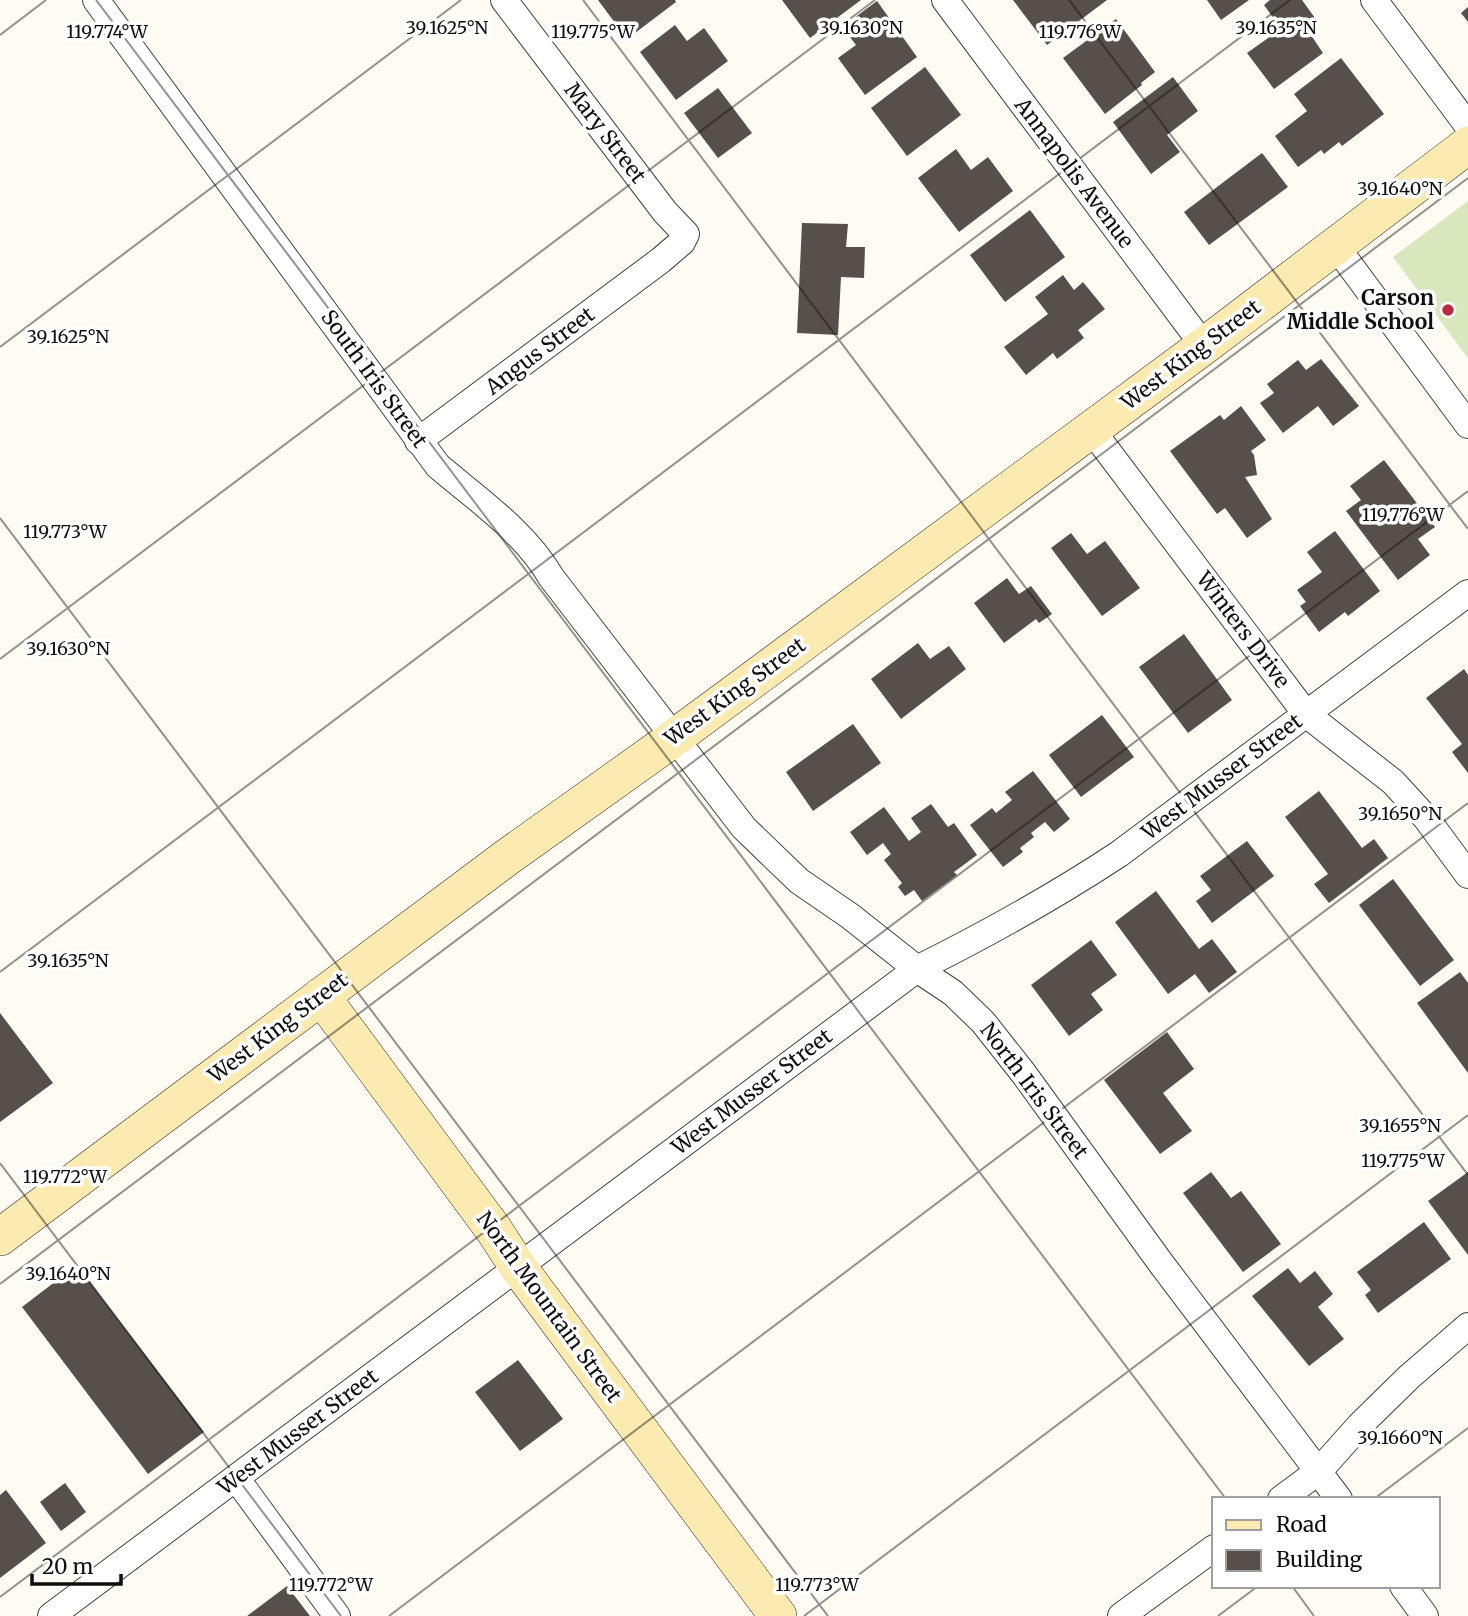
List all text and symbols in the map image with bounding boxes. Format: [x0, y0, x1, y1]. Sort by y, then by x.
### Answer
text: 39.1625°N [406, 16, 488, 39]
text: 39.1630°N [819, 16, 903, 39]
text: 39.1635°N [1235, 16, 1317, 39]
text: 119.774°W [66, 20, 149, 43]
text: 119.775°W [551, 20, 636, 43]
text: 119.776°W [1039, 20, 1122, 43]
street label: Mary Street [559, 77, 652, 188]
street label: Annapolis Avenue [1008, 91, 1140, 253]
text: 39.1640°N [1357, 177, 1443, 200]
place label: Carson Middle School [1287, 284, 1434, 335]
street label: West King Street [1115, 293, 1266, 417]
street label: Angus Street [479, 301, 600, 401]
marker: Carson Middle School [1440, 302, 1456, 318]
street label: South Iris Street [315, 304, 434, 453]
text: 39.1625°N [27, 325, 109, 348]
text: 119.776°W [1362, 503, 1445, 526]
text: 119.773°W [23, 520, 108, 543]
street label: Winters Drive [1190, 565, 1296, 693]
street label: West King Street [658, 631, 811, 752]
text: 39.1630°N [26, 637, 110, 660]
street label: West Musser Street [1135, 707, 1307, 846]
text: 39.1650°N [1358, 802, 1442, 825]
text: 39.1635°N [27, 949, 109, 972]
street label: West King Street [202, 966, 353, 1090]
street label: North Iris Street [974, 1017, 1094, 1164]
street label: West Musser Street [665, 1022, 837, 1161]
text: 39.1655°N [1359, 1114, 1441, 1137]
text: 119.775°W [1361, 1149, 1446, 1172]
text: 119.772°W [23, 1165, 108, 1188]
street label: North Mountain Street [471, 1206, 628, 1408]
text: 39.1640°N [25, 1262, 111, 1285]
street label: West Musser Street [211, 1362, 383, 1501]
text: 39.1660°N [1357, 1426, 1443, 1449]
legend [1212, 1497, 1440, 1588]
text: Road [1276, 1511, 1327, 1538]
scale bar [32, 1542, 121, 1586]
text: Building [1276, 1546, 1363, 1573]
text: 20 m [42, 1553, 94, 1580]
text: 119.772°W [289, 1573, 374, 1596]
text: 119.773°W [775, 1573, 860, 1596]

